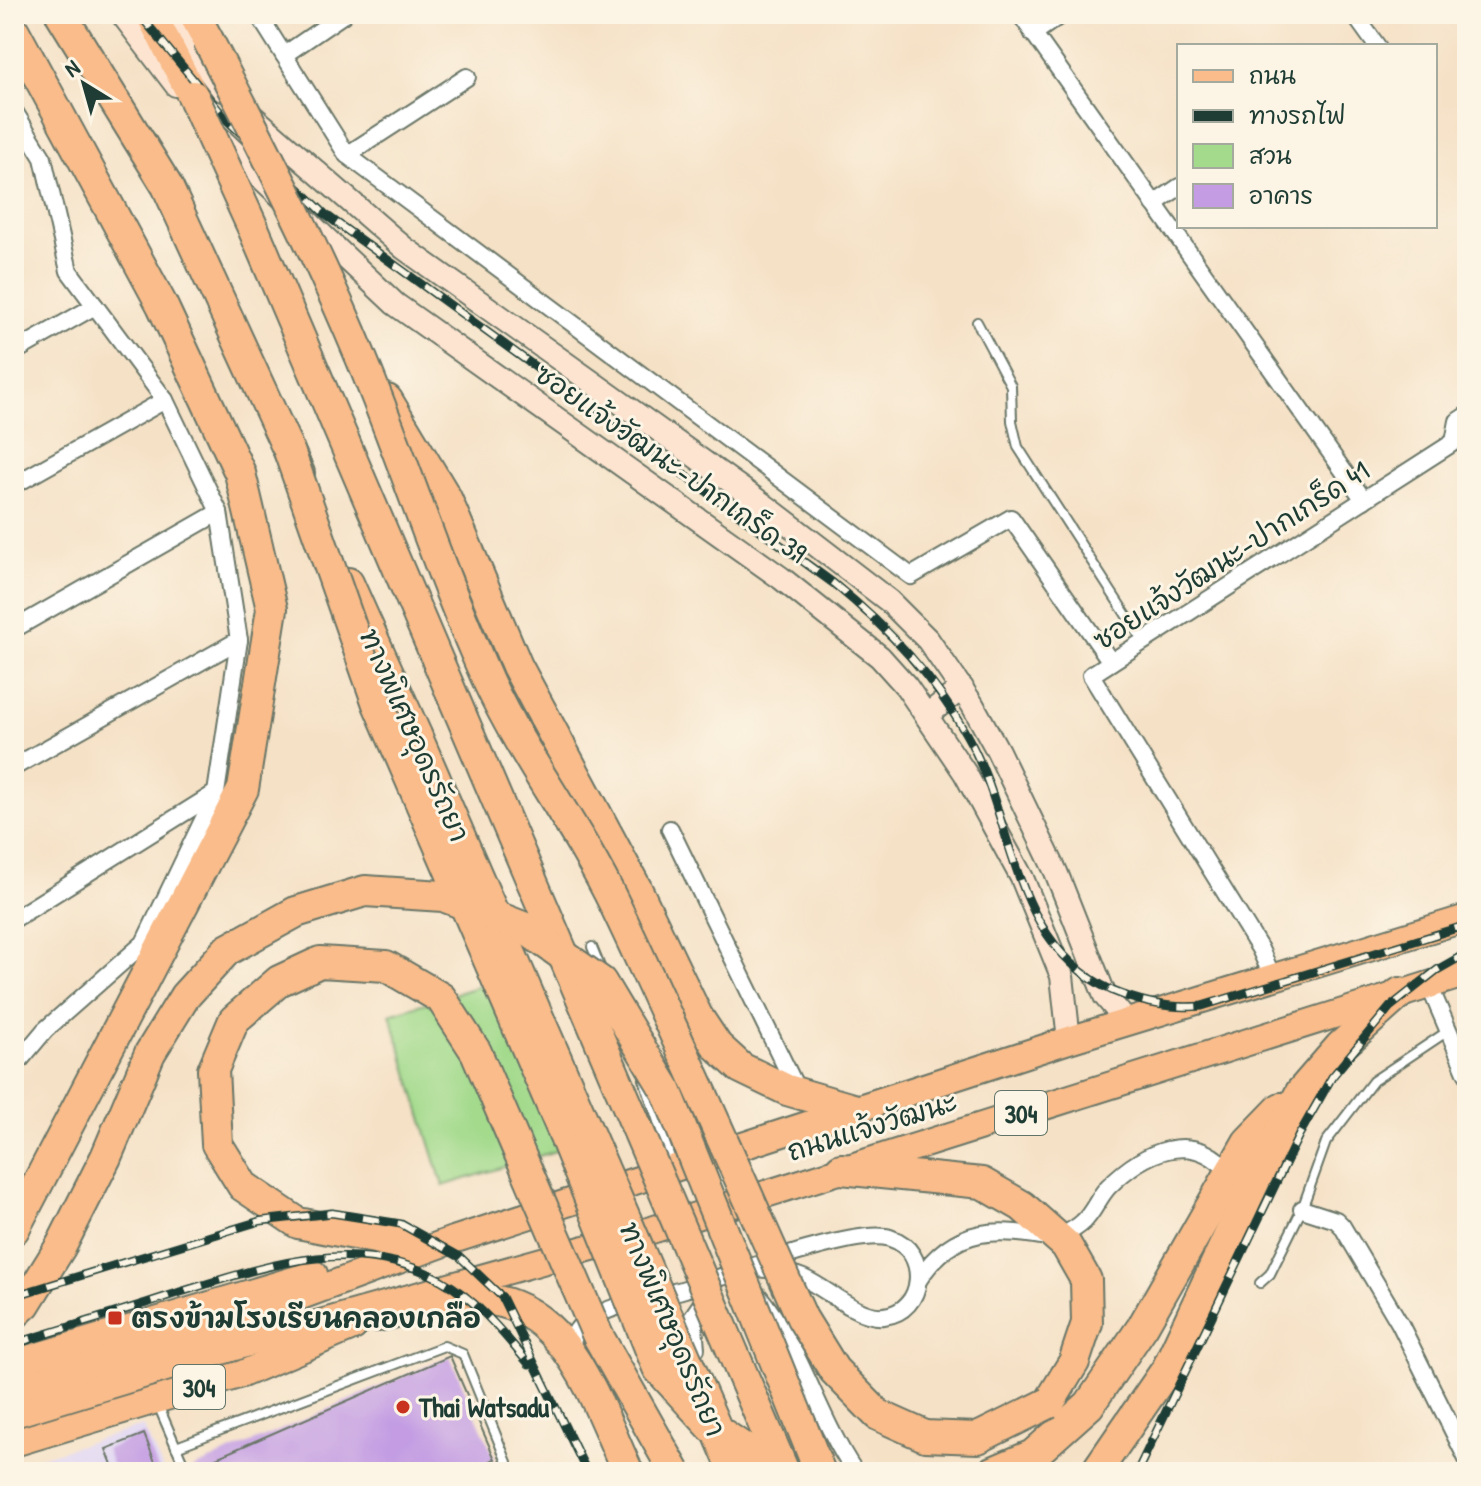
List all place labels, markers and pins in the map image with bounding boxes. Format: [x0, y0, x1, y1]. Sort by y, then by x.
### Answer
place label: ตรงข้ามโรงเรียนคลองเกลือ [131, 1299, 481, 1337]
marker: ตรงข้ามโรงเรียนคลองเกลือ [106, 1309, 124, 1327]
place label: Thai Watsadu [418, 1388, 550, 1426]
marker: Thai Watsadu [394, 1398, 412, 1416]

